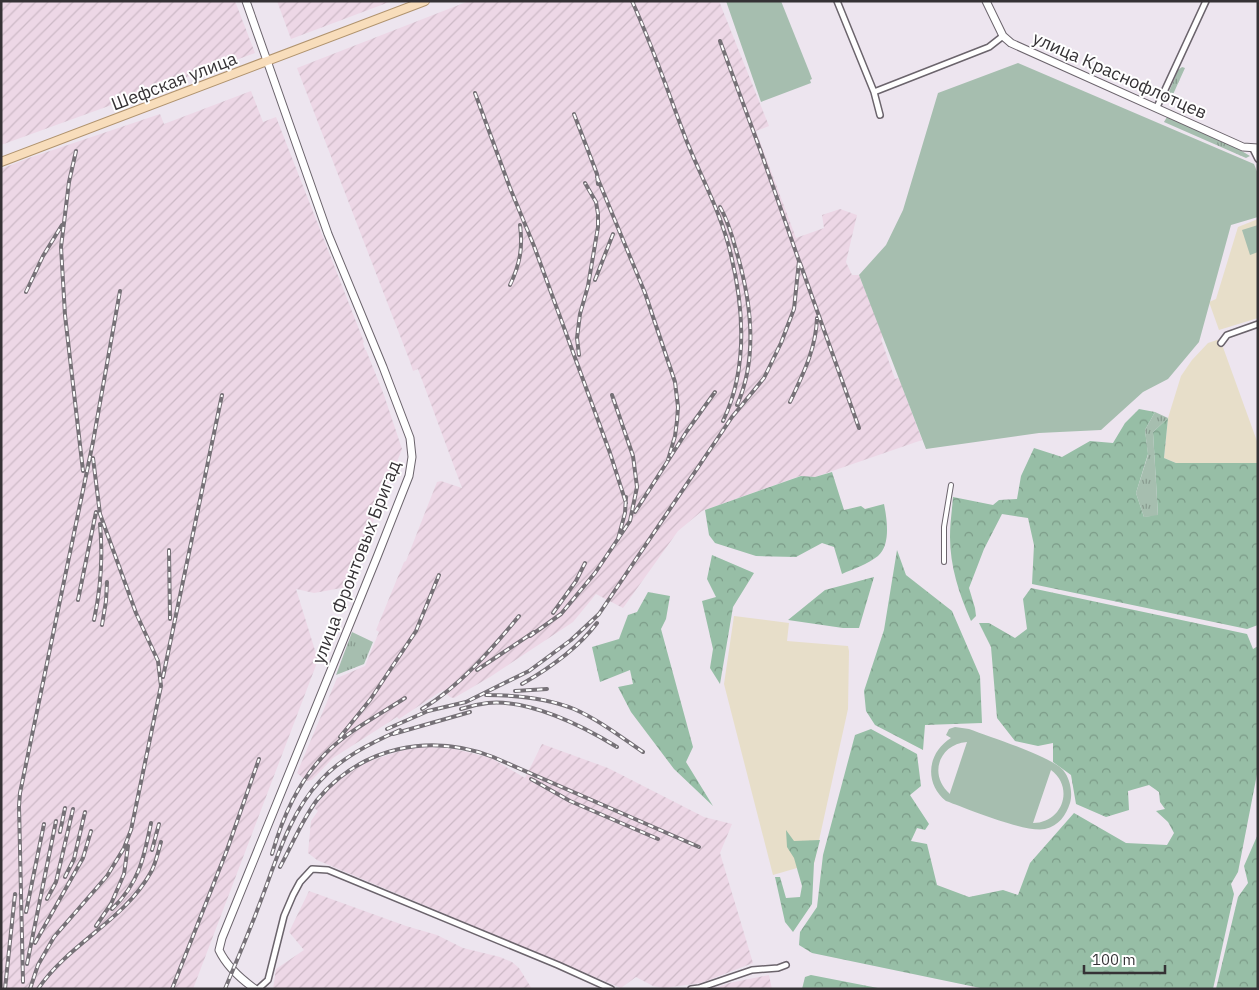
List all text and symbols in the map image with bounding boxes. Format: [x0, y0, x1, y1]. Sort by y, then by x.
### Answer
street label: улица Краснофлотцев [1029, 26, 1211, 124]
street label: Шефская улица [108, 46, 240, 116]
street label: улица Фронтовых Бригад [307, 457, 406, 667]
scale bar [1084, 942, 1165, 974]
text: 100 m [1092, 950, 1136, 969]

